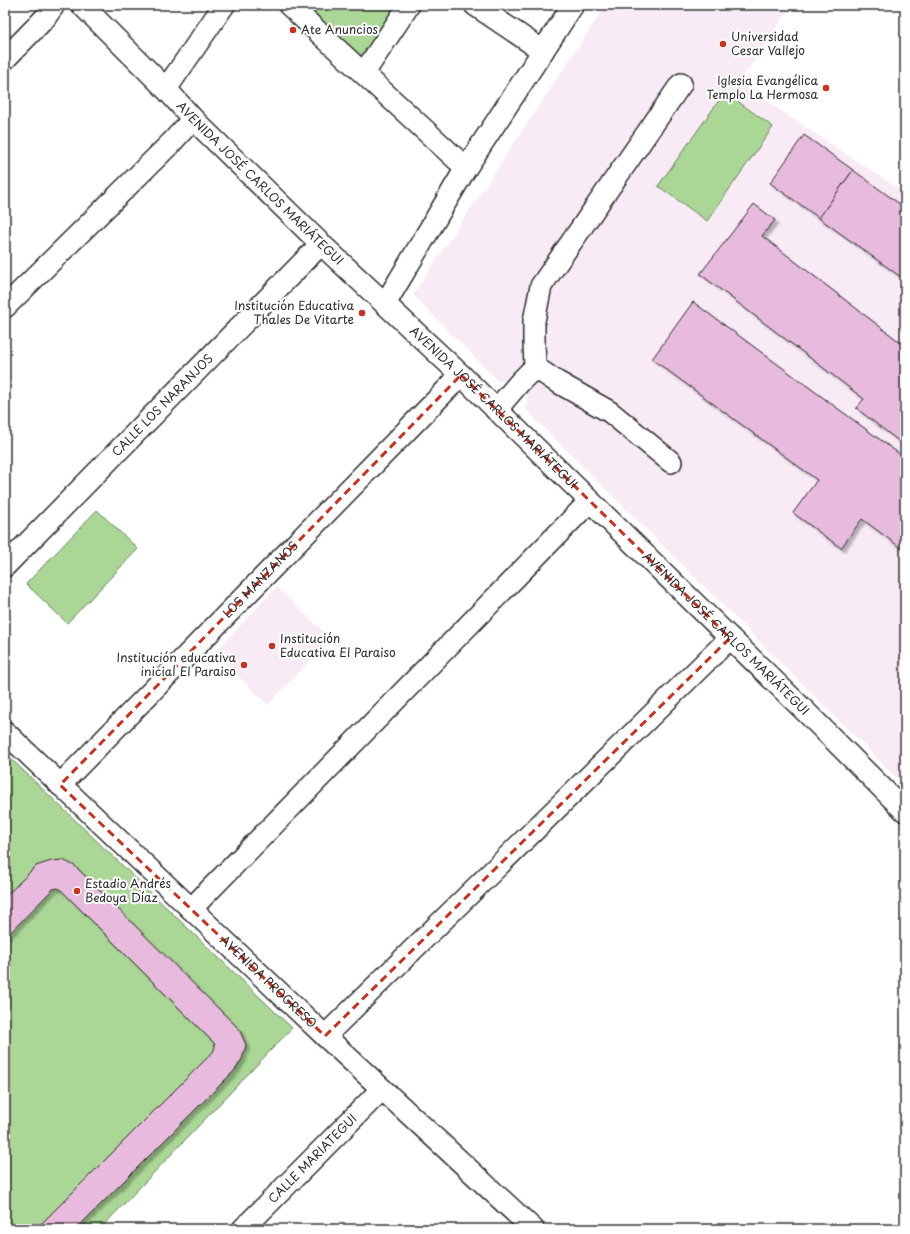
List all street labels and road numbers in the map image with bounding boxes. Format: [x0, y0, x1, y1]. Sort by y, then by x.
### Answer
street label: AVENIDA JOSÉ CARLOS MARIÁTEGUI [173, 97, 348, 269]
street label: AVENIDA JOSÉ CARLOS MARIÁTEGUI [406, 322, 582, 492]
street label: CALLE LOS NARANJOS [107, 349, 216, 460]
street label: LOS MANZANOS [218, 537, 302, 622]
street label: AVENIDA JOSÉ CARLOS MARIÁTEGUI [639, 547, 814, 719]
street label: AVENIDA PROGRESO [216, 931, 321, 1032]
street label: CALLE MARIATEGUI [264, 1109, 361, 1207]

